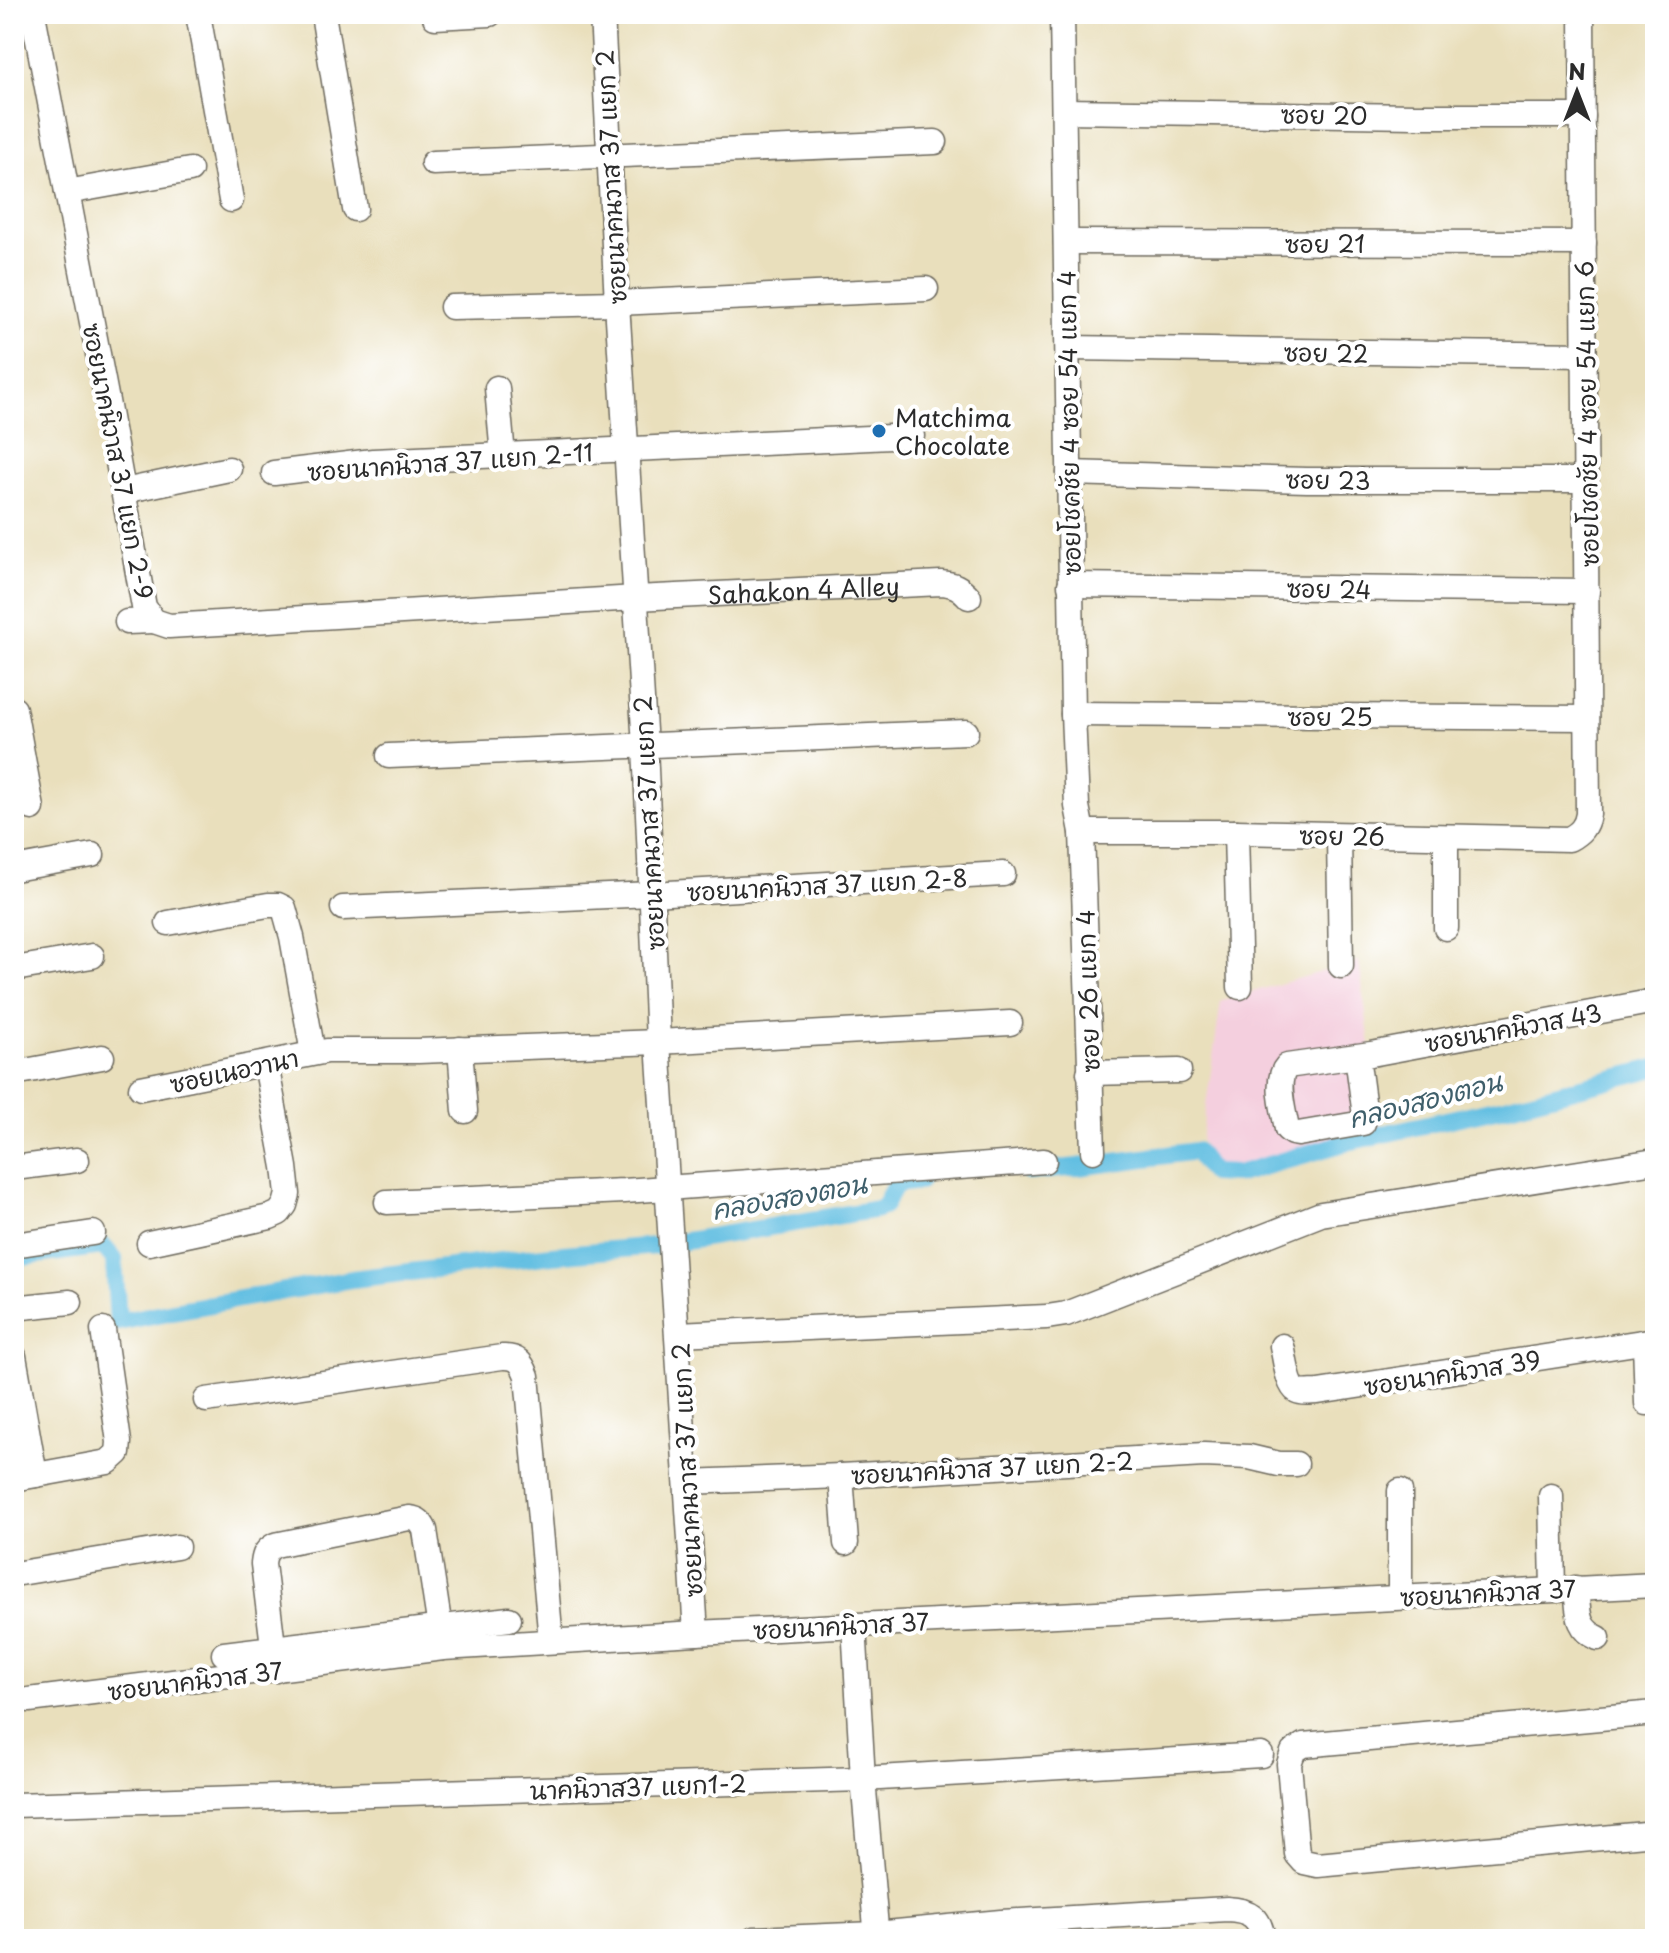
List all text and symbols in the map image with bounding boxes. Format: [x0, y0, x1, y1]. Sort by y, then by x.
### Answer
street label: ซอยนาคนวาส 37 แยก 2 [585, 49, 635, 305]
north arrow [1537, 52, 1617, 132]
text: N [1568, 54, 1586, 87]
street label: ซอย 20 [1280, 95, 1368, 133]
street label: ซอย 21 [1285, 225, 1365, 261]
street label: ซอยโชคชัย 4 ซอย 54 แยก 6 [1565, 260, 1607, 568]
street label: ซอยโชคชัย 4 ซอย 54 แยก 4 [1047, 270, 1089, 576]
street label: ซอยนาคนิวาส 37 แยก 2-9 [75, 320, 163, 602]
street label: ซอย 22 [1283, 333, 1369, 371]
place label: Matchima Chocolate [895, 399, 1011, 463]
marker: Matchima Chocolate [870, 422, 888, 440]
street label: ซอยนาคนิวาส 37 แยก 2-11 [306, 433, 594, 489]
street label: ซอย 23 [1285, 460, 1371, 498]
street label: Sahakon 4 Alley [707, 567, 900, 612]
street label: ซอย 24 [1286, 569, 1372, 607]
street label: ซอยนาคนวาส 37 แยก 2 [623, 695, 673, 951]
street label: ซอย 25 [1287, 698, 1373, 734]
street label: ซอย 26 [1299, 816, 1385, 854]
street label: ซอยนาคนิวาส 37 แยก 2-8 [686, 859, 968, 909]
street label: ซอย 26 แยก 4 [1066, 909, 1108, 1073]
street label: ซอยนาคนิวาส 43 [1422, 994, 1604, 1060]
street label: ซอยเนอวานา [166, 1039, 302, 1101]
water label: คลองสองตอน [1344, 1061, 1507, 1137]
water label: คลองสองตอน [708, 1163, 871, 1229]
street label: ซอยนาคนิวาส 39 [1361, 1340, 1543, 1404]
street label: ซอยนาคนวาส 37 แยก 2 [661, 1342, 711, 1598]
street label: ซอยนาคนิวาส 37 แยก 2-2 [850, 1442, 1134, 1492]
street label: ซอยนาคนิวาส 37 [1399, 1569, 1577, 1615]
street label: ซอยนาคนิวาส 37 [752, 1602, 930, 1648]
street label: ซอยนาคนิวาส 37 [105, 1651, 285, 1709]
street label: นาคนิวาส37 แยก1-2 [529, 1764, 747, 1808]

